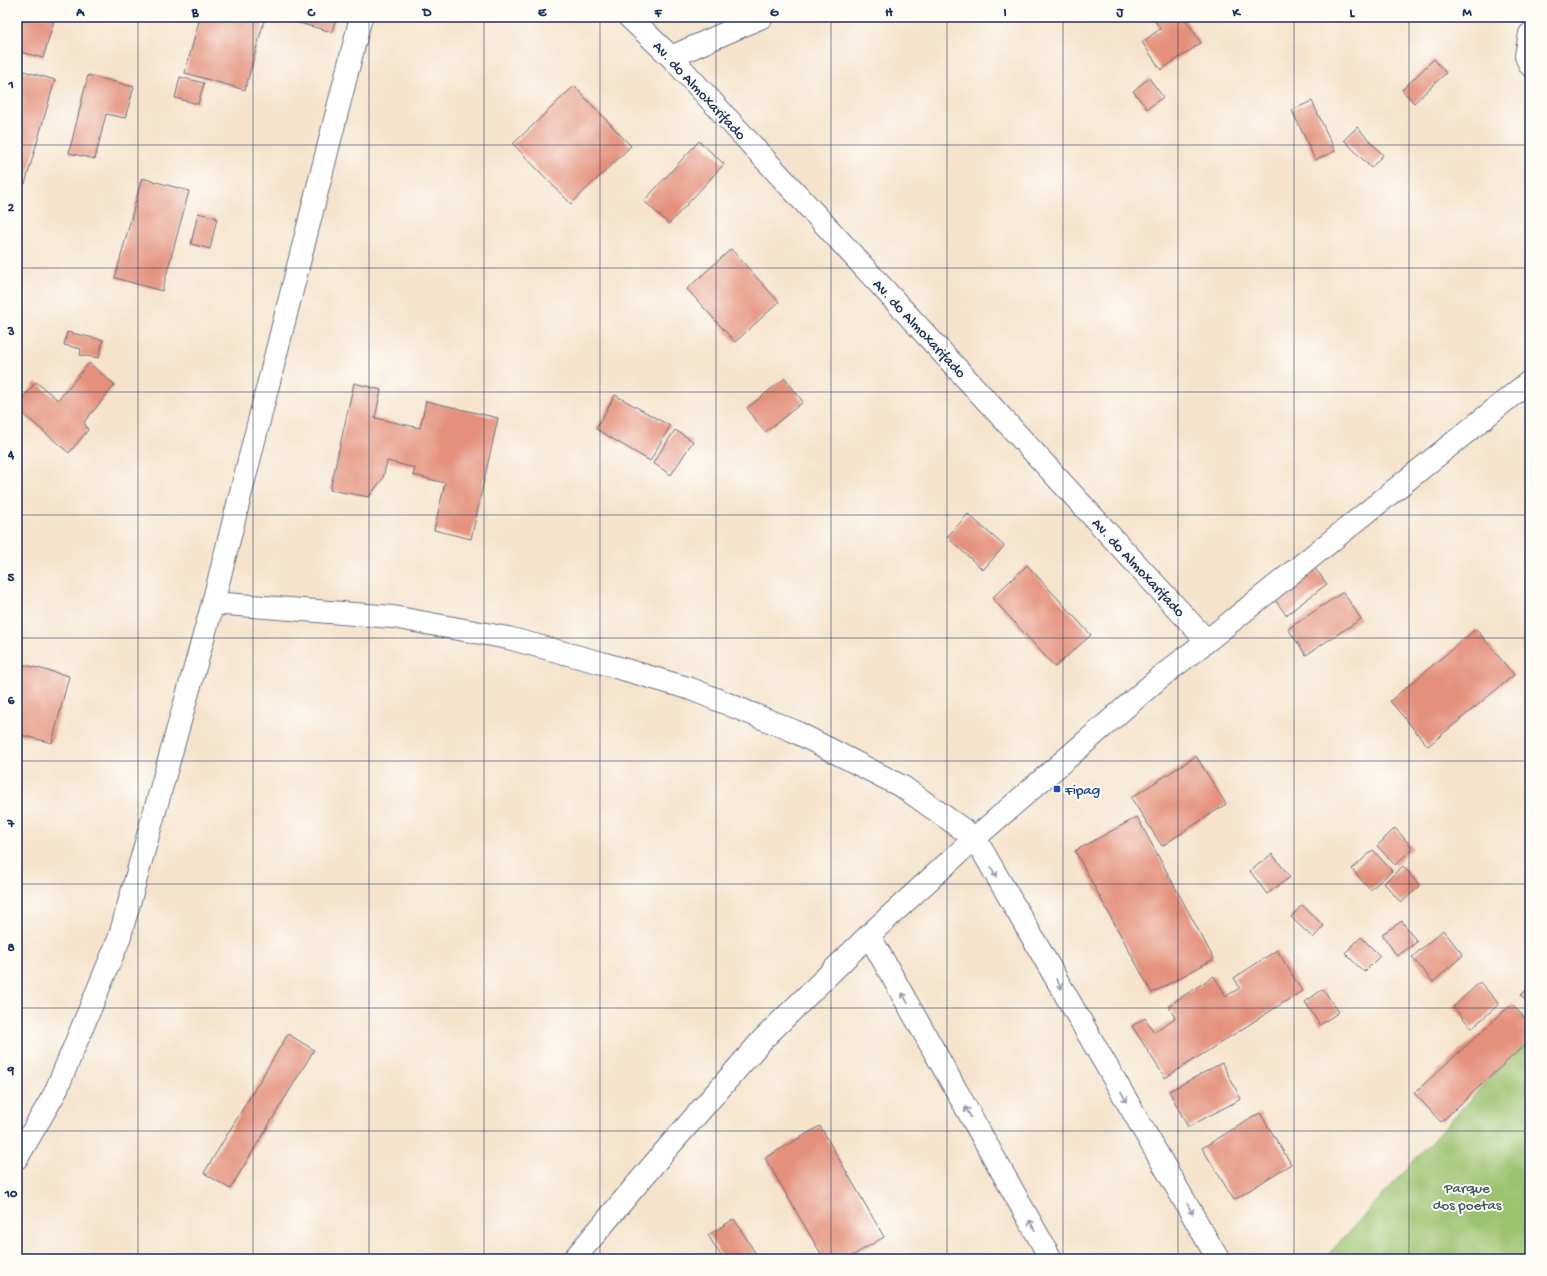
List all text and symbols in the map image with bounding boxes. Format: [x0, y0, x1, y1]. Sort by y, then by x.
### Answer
text: A [75, 6, 85, 21]
text: B [191, 6, 200, 21]
text: C [306, 6, 316, 21]
text: D [422, 6, 432, 21]
text: E [538, 6, 547, 21]
text: F [654, 6, 663, 21]
text: G [770, 6, 779, 21]
text: H [885, 6, 893, 21]
text: I [1003, 6, 1007, 21]
text: J [1116, 6, 1125, 21]
text: K [1231, 6, 1241, 21]
text: L [1350, 6, 1356, 21]
text: M [1462, 6, 1472, 21]
street label: Av. do Almoxarifado [648, 38, 749, 145]
text: 1 [7, 78, 14, 93]
text: 2 [8, 201, 15, 216]
street label: Av. do Almoxarifado [868, 276, 969, 383]
text: 3 [7, 325, 15, 340]
text: 4 [7, 448, 15, 463]
street label: Av. do Almoxarifado [1087, 515, 1188, 622]
text: 5 [8, 571, 15, 586]
text: 6 [8, 694, 15, 709]
place label: Fipag [1064, 782, 1100, 800]
marker: Fipag [1052, 784, 1062, 794]
text: 7 [7, 817, 16, 832]
one-way arrow [991, 866, 999, 878]
text: 8 [7, 941, 15, 956]
one-way arrow [1056, 978, 1064, 990]
one-way arrow [900, 993, 908, 1005]
text: 9 [7, 1064, 15, 1079]
one-way arrow [1121, 1091, 1129, 1103]
one-way arrow [964, 1106, 972, 1118]
park label: Parque dos poetas [1433, 1180, 1502, 1215]
text: 10 [4, 1187, 18, 1202]
one-way arrow [1186, 1203, 1194, 1215]
one-way arrow [1028, 1219, 1036, 1231]

